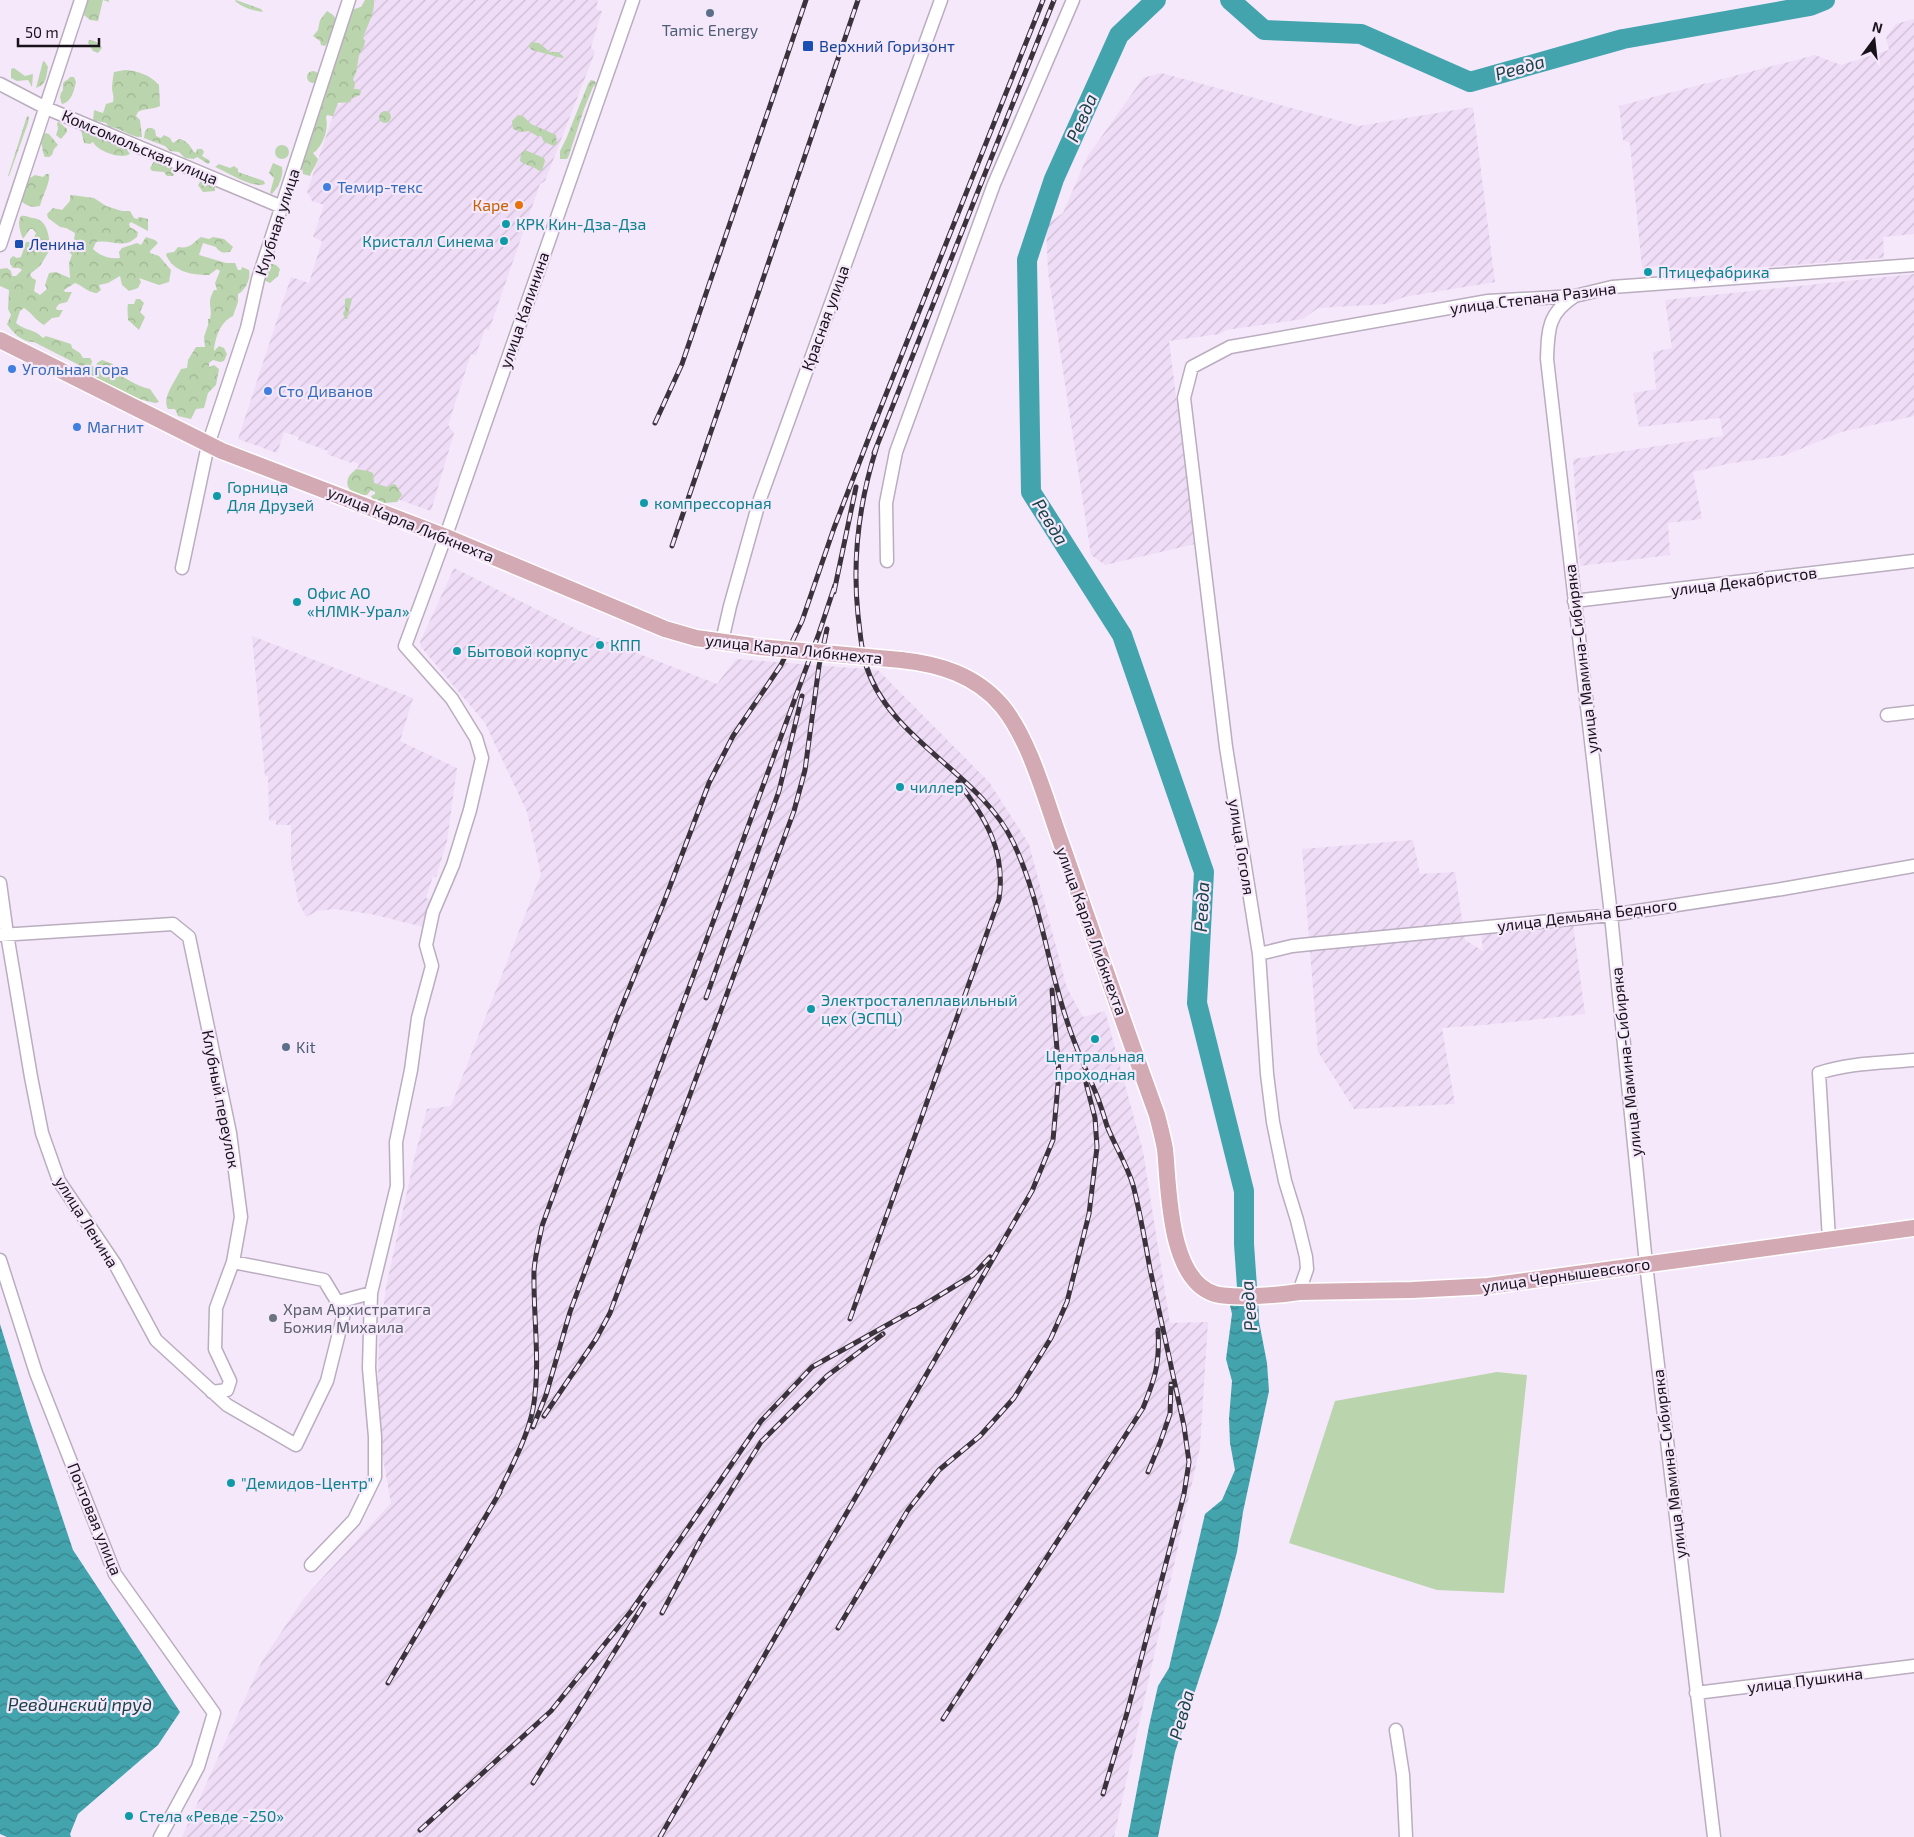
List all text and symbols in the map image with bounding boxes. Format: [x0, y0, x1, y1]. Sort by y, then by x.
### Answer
marker: Tamic Energy [704, 7, 716, 19]
scale bar [18, 15, 99, 47]
north arrow [1849, 15, 1899, 65]
text: N [1870, 17, 1885, 36]
place label: Tamic Energy [662, 20, 759, 39]
text: 50 m [25, 23, 59, 41]
place label: Верхний Горизонт [819, 36, 955, 55]
marker: Верхний Горизонт [801, 39, 815, 53]
water label: Ревда [1492, 49, 1547, 85]
water label: Ревда [1061, 90, 1101, 145]
street label: Комсомольская улица [59, 105, 221, 189]
street label: Клубная улица [250, 166, 304, 278]
place label: Темир-текс [337, 177, 423, 196]
marker: Темир-текс [321, 181, 333, 193]
place label: Каре [473, 195, 509, 214]
marker: Каре [513, 199, 525, 211]
place label: КРК Кин-Дза-Дза [516, 214, 646, 233]
marker: КРК Кин-Дза-Дза [500, 218, 512, 230]
place label: Кристалл Синема [362, 231, 494, 250]
place label: Ленина [29, 234, 85, 253]
marker: Кристалл Синема [498, 235, 510, 247]
marker: Ленина [13, 238, 25, 250]
street label: улица Калинина [495, 249, 553, 371]
place label: Птицефабрика [1658, 262, 1770, 281]
street label: Красная улица [797, 263, 853, 373]
marker: Птицефабрика [1642, 266, 1654, 278]
street label: улица Степана Разина [1449, 278, 1617, 318]
place label: Угольная гора [22, 359, 129, 378]
marker: Угольная гора [6, 363, 18, 375]
place label: Сто Диванов [278, 381, 373, 400]
marker: Сто Диванов [262, 385, 274, 397]
place label: Магнит [87, 417, 144, 436]
marker: Магнит [71, 421, 83, 433]
place label: Горница Для Друзей [227, 477, 314, 515]
street label: улица Карла Либкнехта [325, 481, 497, 567]
marker: Горница Для Друзей [211, 490, 223, 502]
place label: компрессорная [654, 493, 772, 512]
water label: Ревда [1028, 494, 1074, 549]
marker: компрессорная [638, 497, 650, 509]
street label: улица Декабристов [1670, 562, 1818, 600]
street label: улица Мамина-Сибиряка [1559, 563, 1603, 755]
place label: Офис АО «НЛМК-Урал» [307, 583, 410, 620]
marker: Офис АО «НЛМК-Урал» [291, 596, 303, 608]
street label: улица Карла Либкнехта [705, 630, 883, 668]
place label: КПП [610, 635, 641, 654]
marker: КПП [594, 639, 606, 651]
place label: Бытовой корпус [467, 641, 589, 661]
marker: Бытовой корпус [451, 645, 463, 657]
place label: чиллер [910, 777, 964, 796]
marker: чиллер [894, 781, 906, 793]
street label: улица Гоголя [1225, 797, 1259, 897]
street label: улица Карла Либкнехта [1052, 844, 1132, 1018]
water label: Ревда [1189, 881, 1213, 933]
street label: улица Демьяна Бедного [1496, 894, 1678, 936]
street label: улица Мамина-Сибиряка [1606, 966, 1646, 1158]
place label: Электросталеплавильный цех (ЭСПЦ) [821, 990, 1018, 1027]
marker: Электросталеплавильный цех (ЭСПЦ) [805, 1003, 817, 1015]
street label: Клубный переулок [198, 1028, 244, 1170]
marker: Центральная проходная [1089, 1033, 1101, 1045]
place label: Kit [296, 1037, 316, 1056]
marker: Kit [280, 1041, 292, 1053]
place label: Центральная проходная [1045, 1046, 1145, 1083]
street label: улица Ленина [51, 1173, 123, 1271]
street label: улица Чернышевского [1481, 1253, 1651, 1297]
water label: Ревда [1235, 1280, 1261, 1332]
place label: Храм Архистратига Божия Михаила [283, 1299, 431, 1336]
marker: Храм Архистратига Божия Михаила [267, 1312, 279, 1324]
street label: улица Мамина-Сибиряка [1647, 1368, 1691, 1560]
street label: Почтовая улица [63, 1460, 127, 1578]
place label: "Демидов-Центр" [241, 1473, 373, 1492]
marker: "Демидов-Центр" [225, 1477, 237, 1489]
street label: улица Пушкина [1746, 1663, 1864, 1697]
water label: Ревда [1164, 1687, 1198, 1742]
water label: Ревдинский пруд [8, 1693, 152, 1715]
place label: Стела «Ревде -250» [139, 1806, 284, 1825]
marker: Стела «Ревде -250» [123, 1810, 135, 1822]

